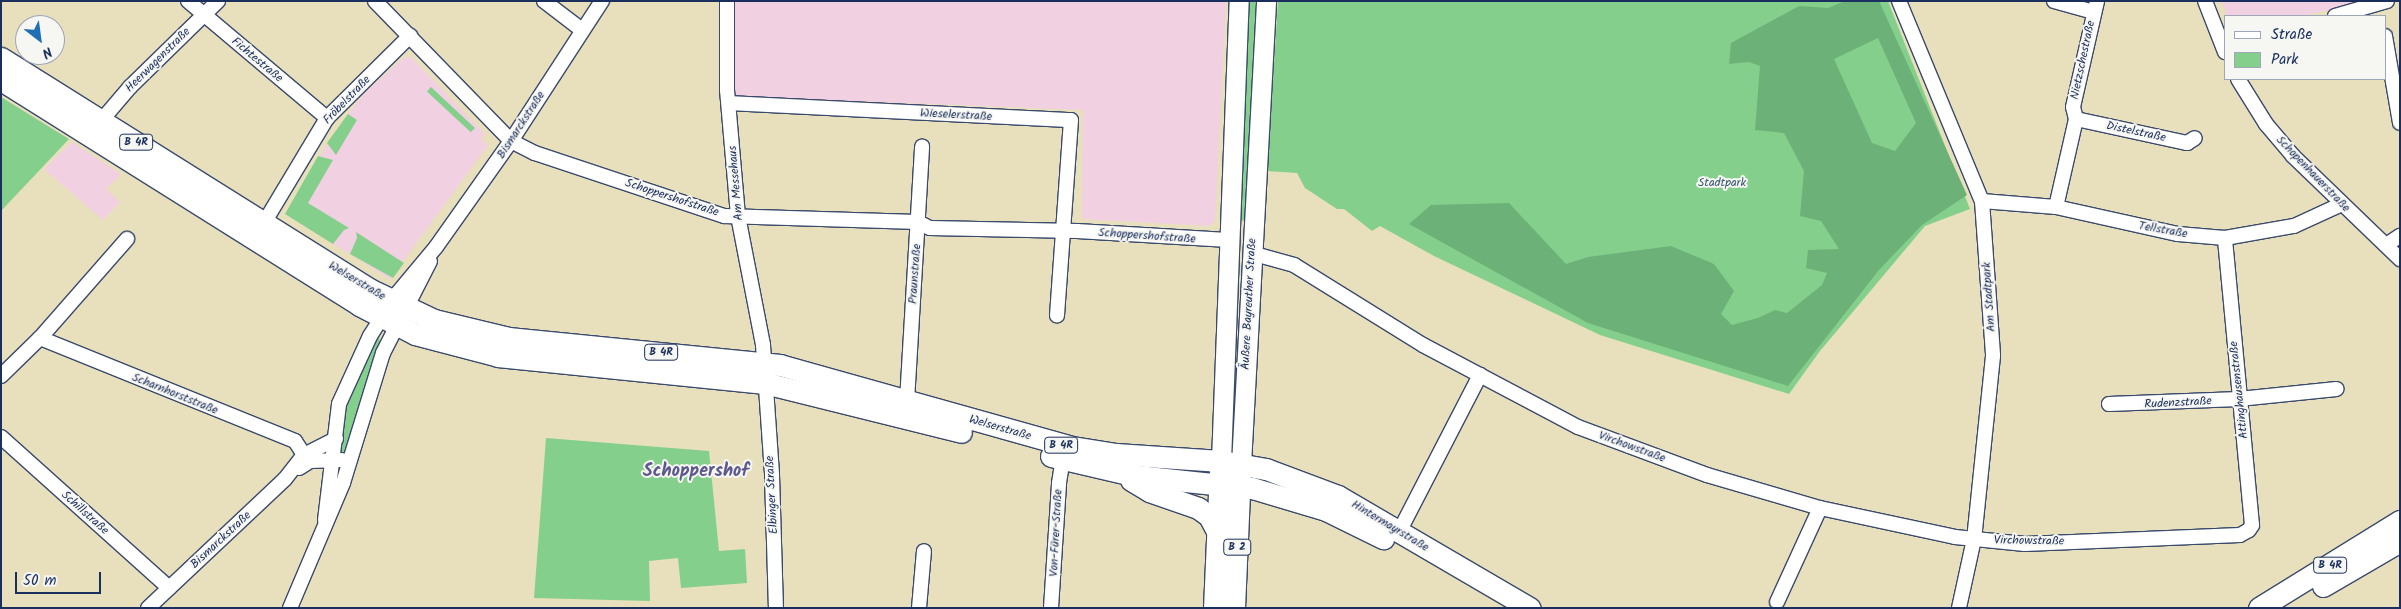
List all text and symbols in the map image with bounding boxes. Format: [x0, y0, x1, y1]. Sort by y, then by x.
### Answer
north arrow [15, 15, 65, 65]
legend [2224, 15, 2386, 80]
street label: Nietzschestraße [2068, 19, 2098, 101]
text: Straße [2271, 23, 2312, 47]
street label: Heerwagenstraße [123, 25, 193, 95]
street label: Fichtestraße [228, 34, 286, 86]
text: N [38, 40, 56, 64]
text: Park [2271, 48, 2298, 72]
street label: Fröbelstraße [320, 73, 374, 127]
street label: Bismarckstraße [494, 89, 548, 161]
street label: Wieselerstraße [920, 106, 992, 124]
street label: Distelstraße [2105, 119, 2167, 145]
street label: Schopenhauerstraße [2273, 133, 2353, 215]
road number: B 4R [118, 134, 154, 150]
street label: Am Messehaus [726, 145, 746, 221]
street label: Schoppershofstraße [623, 176, 721, 220]
park label: Stadtpark [1698, 176, 1746, 190]
street label: Tellstraße [2137, 219, 2189, 241]
street label: Schoppershofstraße [1098, 225, 1196, 247]
street label: Äußere Bayreuther Straße [1238, 238, 1260, 370]
street label: Praunstraße [906, 244, 924, 304]
street label: Welserstraße [326, 258, 388, 304]
street label: Am Stadtpark [1979, 262, 1999, 332]
street label: Attinghausenstraße [2227, 340, 2251, 440]
road number: B 4R [644, 344, 678, 361]
street label: Scharnhorststraße [130, 370, 220, 418]
street label: Rudenzstraße [2144, 394, 2212, 412]
street label: Welserstraße [967, 412, 1033, 444]
street label: Virchowstraße [1597, 428, 1667, 466]
road number: B 4R [1044, 436, 1078, 454]
street label: Elbinger Straße [763, 455, 781, 535]
district label: Schoppershof [643, 461, 749, 483]
street label: Schillstraße [58, 488, 112, 538]
street label: Von-Fürer-Straße [1047, 489, 1065, 577]
street label: Hintermayrstraße [1349, 497, 1431, 555]
street label: Bismarckstraße [188, 508, 254, 572]
street label: Virchowstraße [1994, 533, 2064, 549]
road number: B 2 [1222, 538, 1252, 556]
road number: B 4R [2312, 556, 2348, 574]
scale bar [18, 562, 104, 594]
text: 50 m [23, 569, 57, 593]

